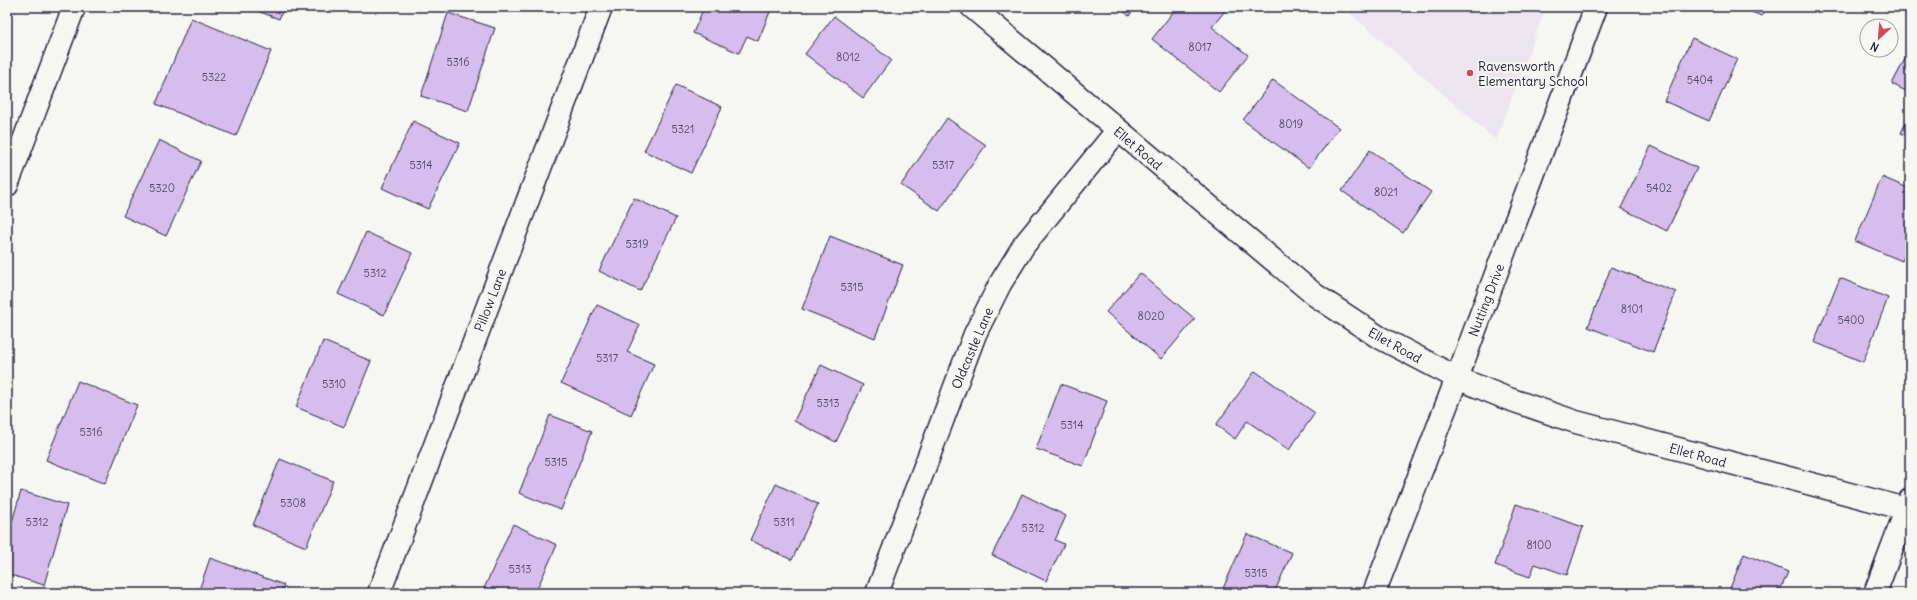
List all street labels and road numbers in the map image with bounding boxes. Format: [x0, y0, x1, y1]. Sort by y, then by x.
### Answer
street label: Ellet Road [1110, 123, 1166, 174]
street label: Nutting Drive [1465, 261, 1508, 339]
street label: Pillow Lane [471, 266, 510, 334]
street label: Oldcastle Lane [948, 305, 997, 391]
street label: Ellet Road [1365, 324, 1425, 367]
street label: Ellet Road [1667, 440, 1729, 471]

